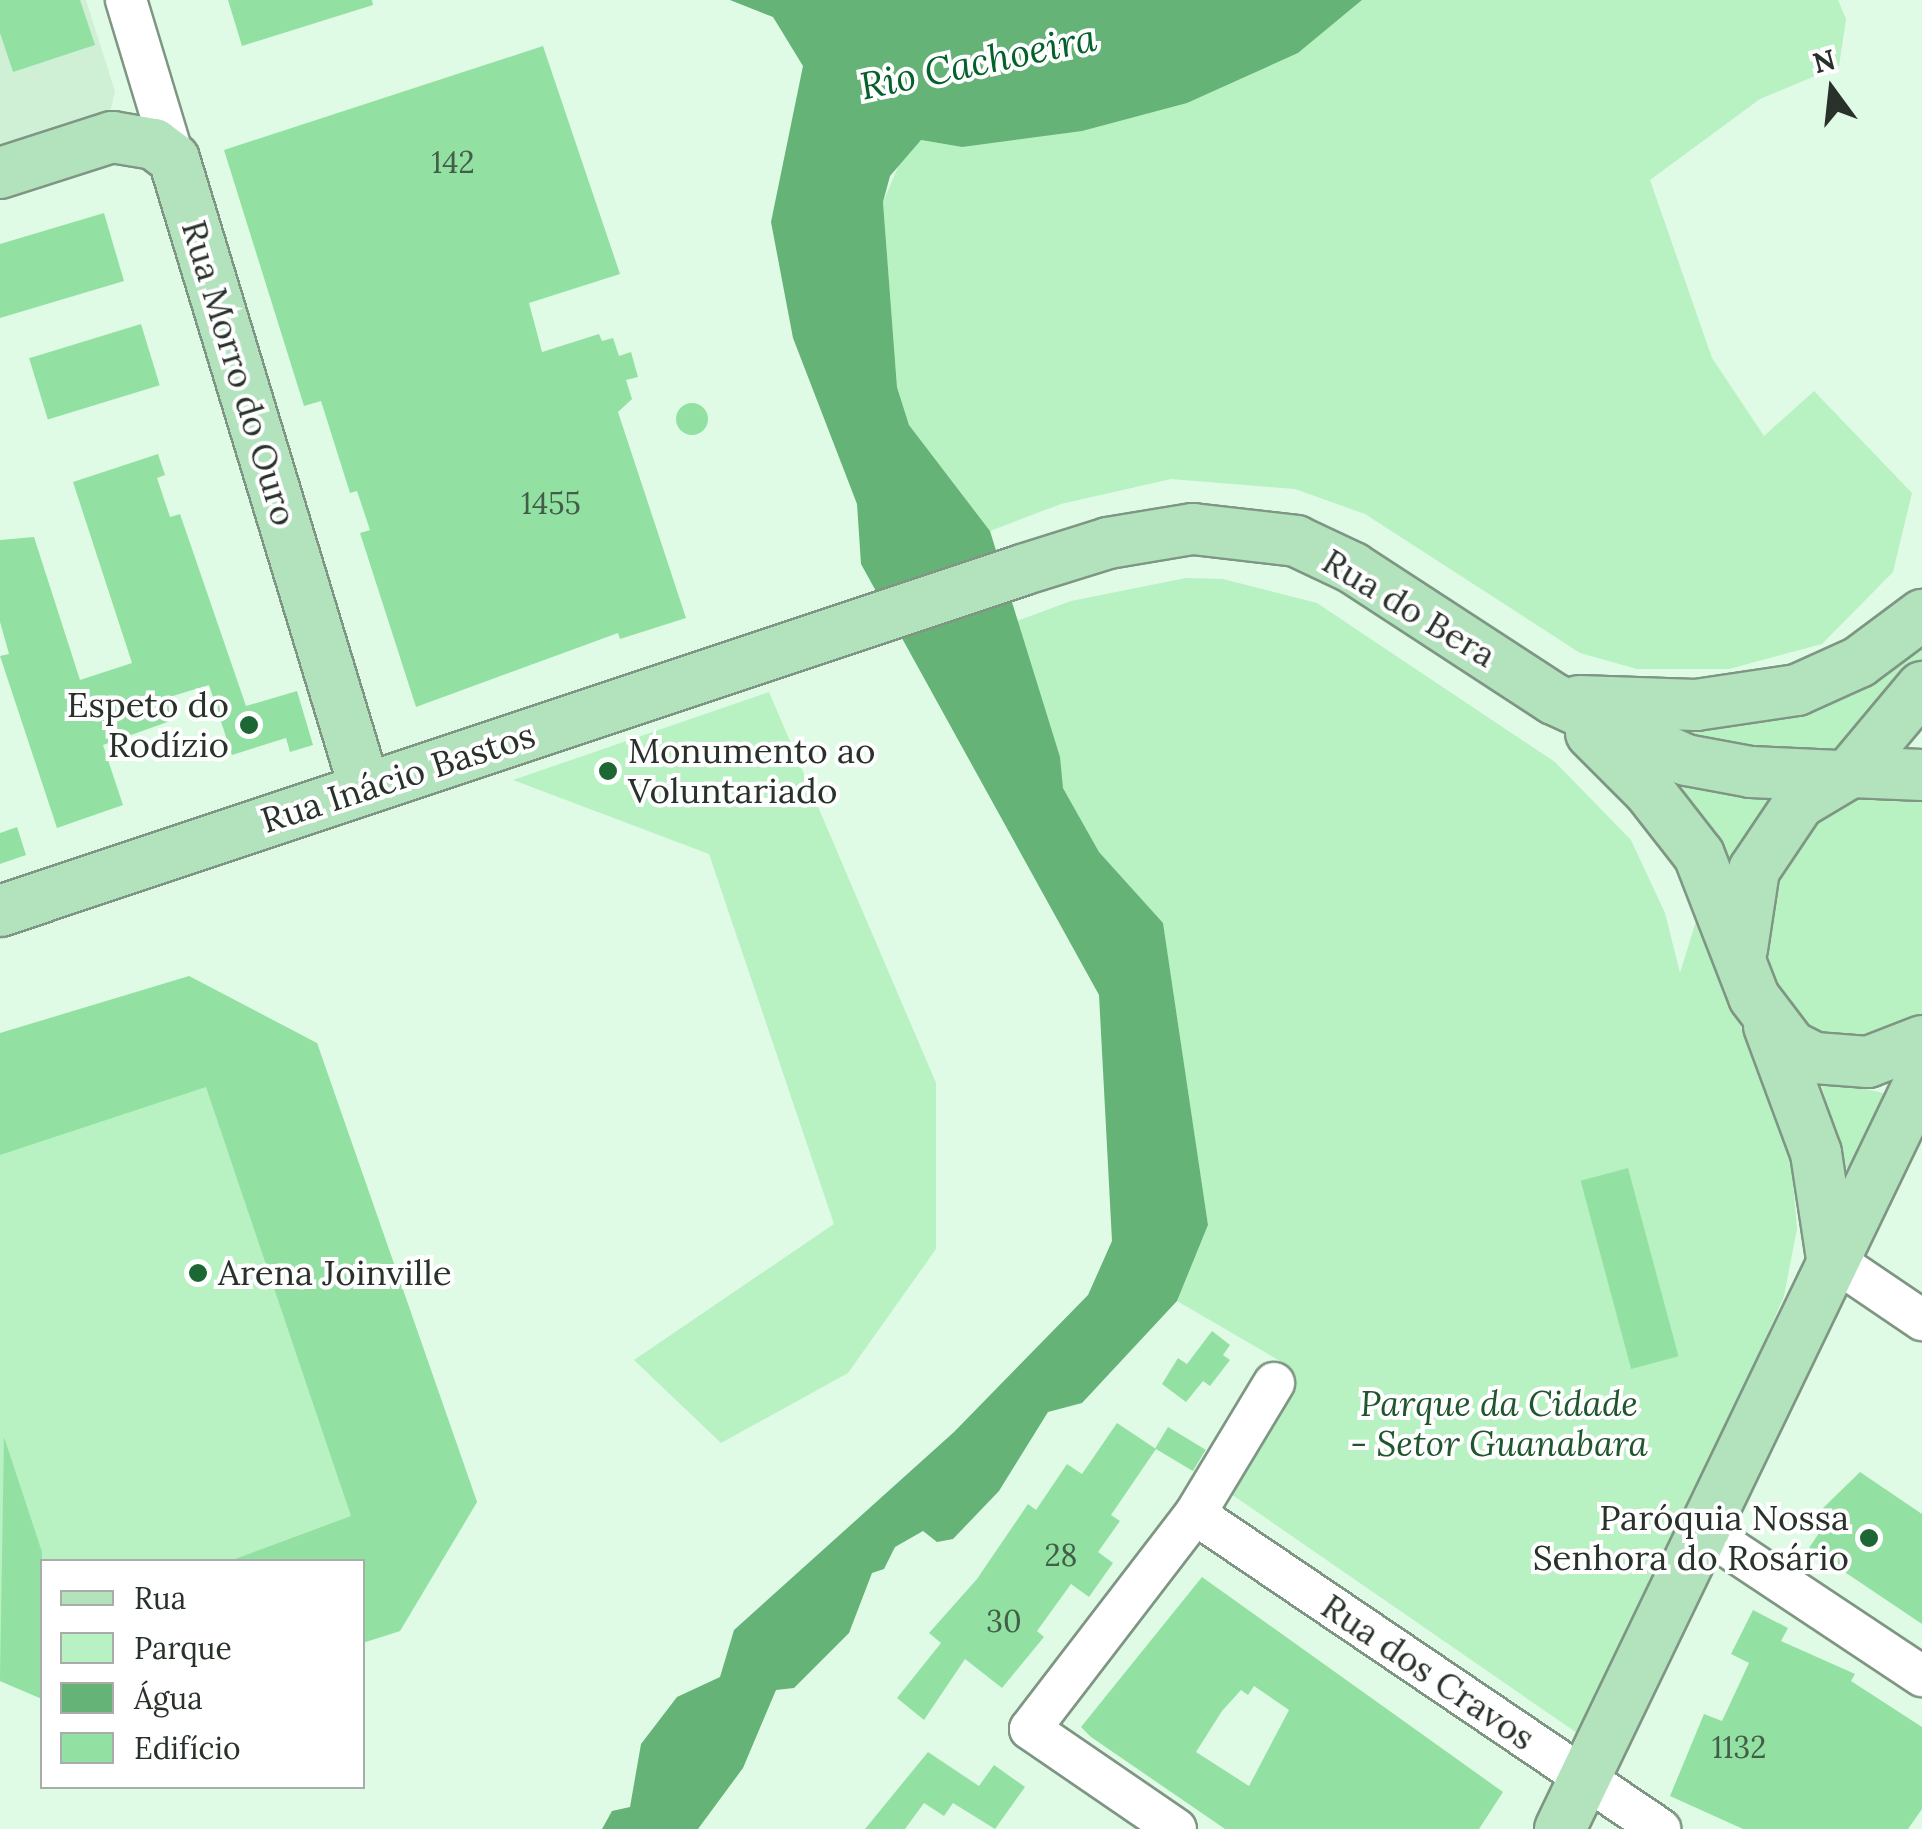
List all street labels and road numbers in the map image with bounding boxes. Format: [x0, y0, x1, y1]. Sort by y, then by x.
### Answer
street label: Rua Morro do Ouro [173, 215, 305, 531]
street label: Rua do Bera [1315, 540, 1503, 676]
street label: Rua Inácio Bastos [256, 714, 540, 842]
street label: Rua dos Cravos [1313, 1585, 1543, 1759]

